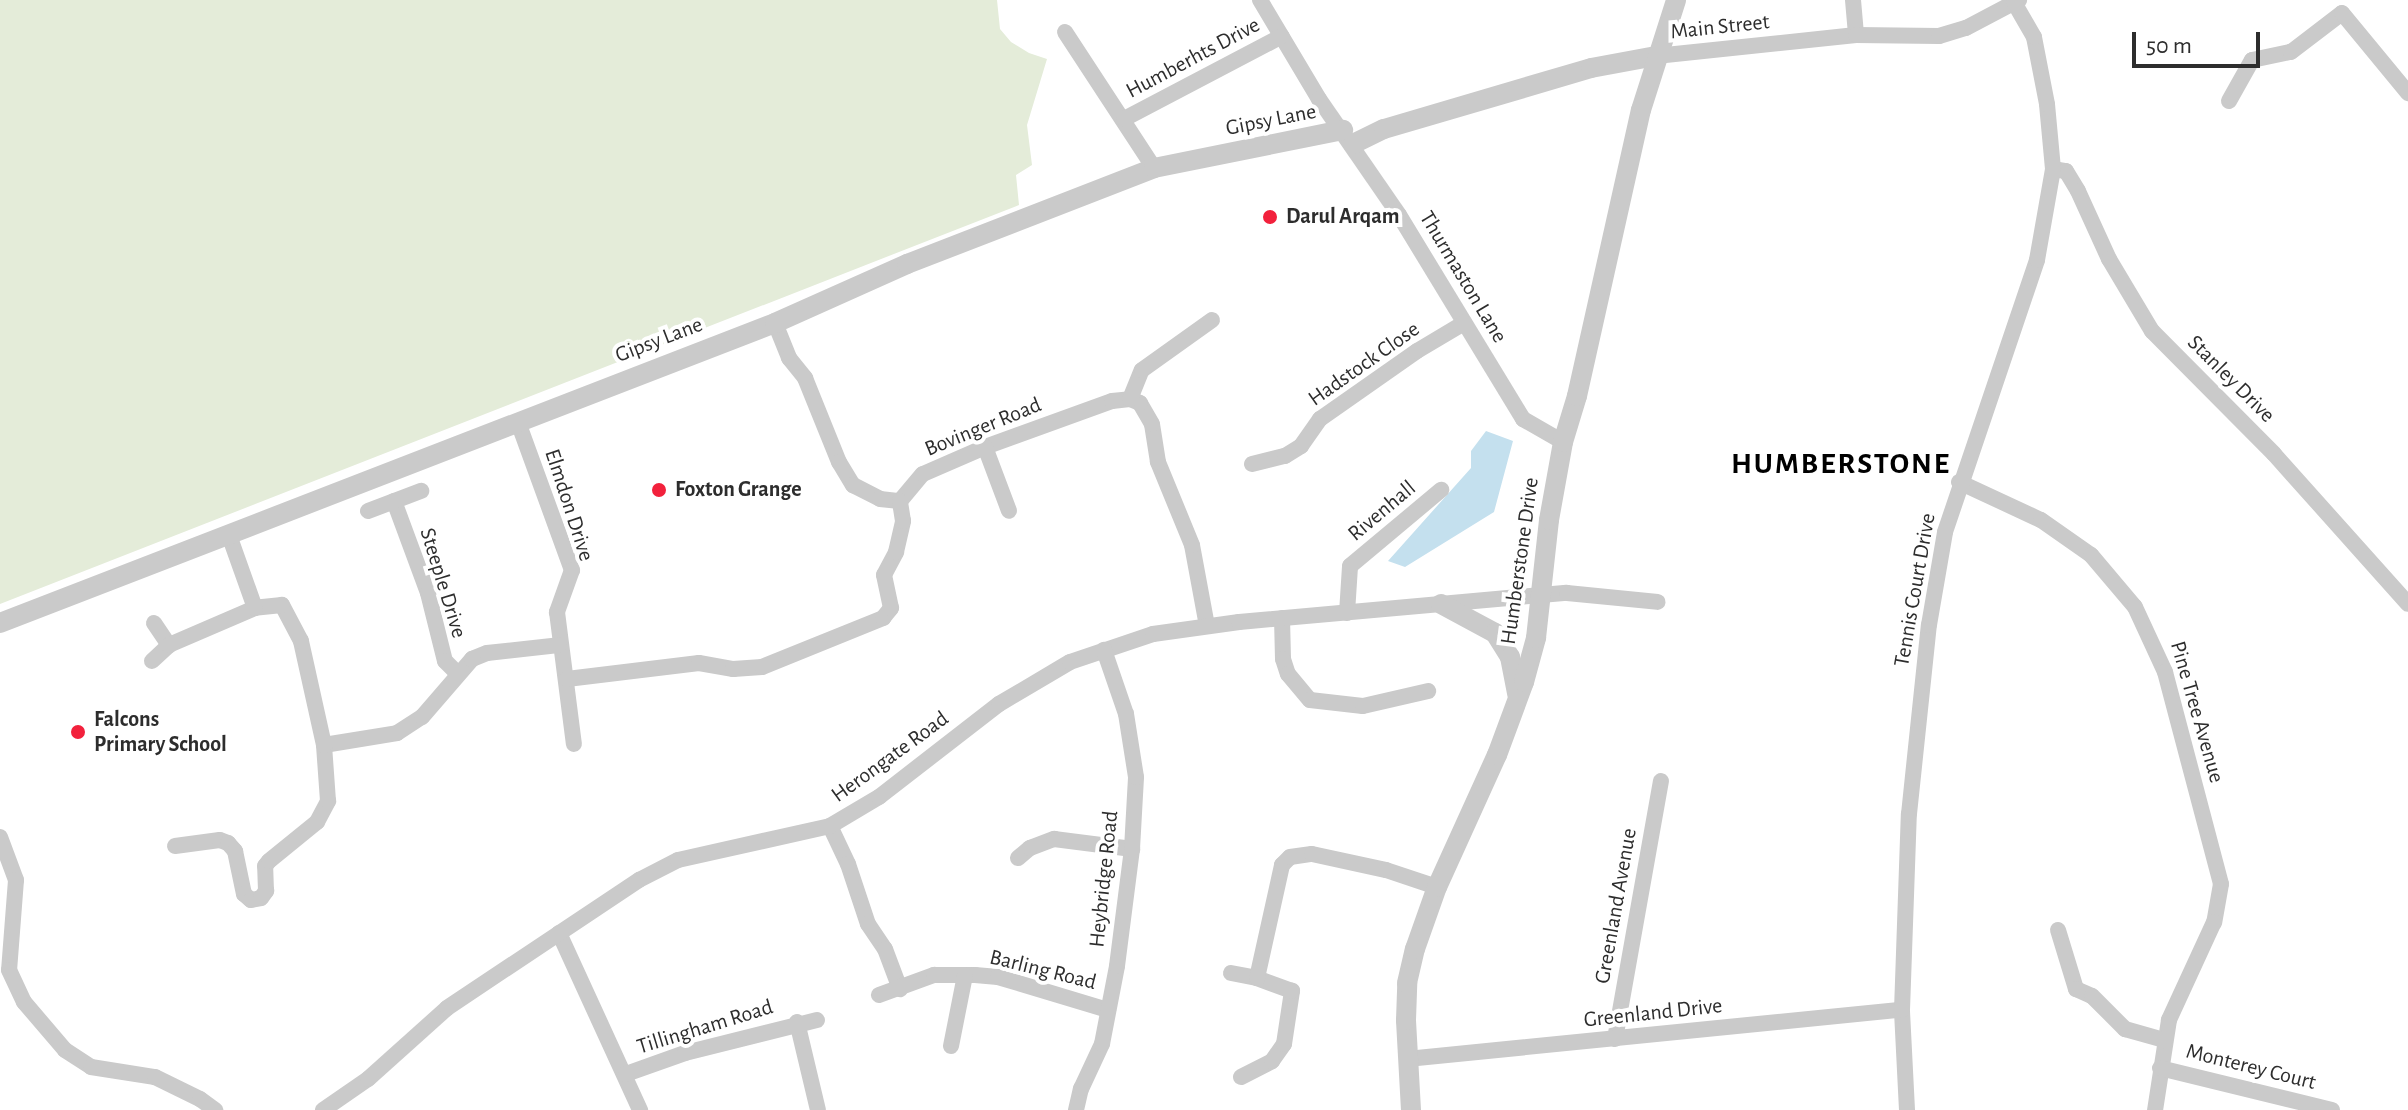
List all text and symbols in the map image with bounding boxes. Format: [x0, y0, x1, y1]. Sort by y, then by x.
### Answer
street label: Main Street [1669, 9, 1771, 45]
street label: Humberhts Drive [1121, 12, 1265, 104]
scale bar [2136, 16, 2264, 66]
text: 50 m [2146, 34, 2192, 58]
street label: Gipsy Lane [1224, 98, 1318, 142]
place label: Darul Arqam [1286, 204, 1399, 230]
street label: Thurmaston Lane [1413, 206, 1513, 348]
marker: Darul Arqam [1261, 208, 1279, 226]
street label: Gipsy Lane [612, 311, 706, 369]
street label: Hadstock Close [1303, 316, 1425, 412]
street label: Stanley Drive [2182, 330, 2280, 428]
street label: Bovinger Road [921, 392, 1045, 462]
street label: Elmdon Drive [538, 446, 600, 564]
district label: HUMBERSTONE [1731, 446, 1951, 482]
street label: Rivenhall [1343, 475, 1421, 547]
street label: Humberstone Drive [1495, 476, 1545, 646]
place label: Foxton Grange [675, 477, 802, 503]
marker: Foxton Grange [650, 481, 668, 499]
street label: Tennis Court Drive [1889, 511, 1941, 669]
street label: Steeple Drive [414, 525, 472, 641]
street label: Pine Tree Avenue [2164, 638, 2230, 786]
place label: Falcons Primary School [94, 706, 227, 758]
street label: Herongate Road [826, 706, 954, 808]
marker: Falcons Primary School [69, 723, 87, 741]
street label: Heybridge Road [1084, 809, 1124, 949]
street label: Greenland Avenue [1589, 826, 1643, 986]
street label: Barling Road [987, 944, 1099, 996]
street label: Greenland Drive [1583, 993, 1723, 1033]
street label: Tillingham Road [634, 994, 776, 1060]
street label: Monterey Court [2183, 1038, 2319, 1096]

